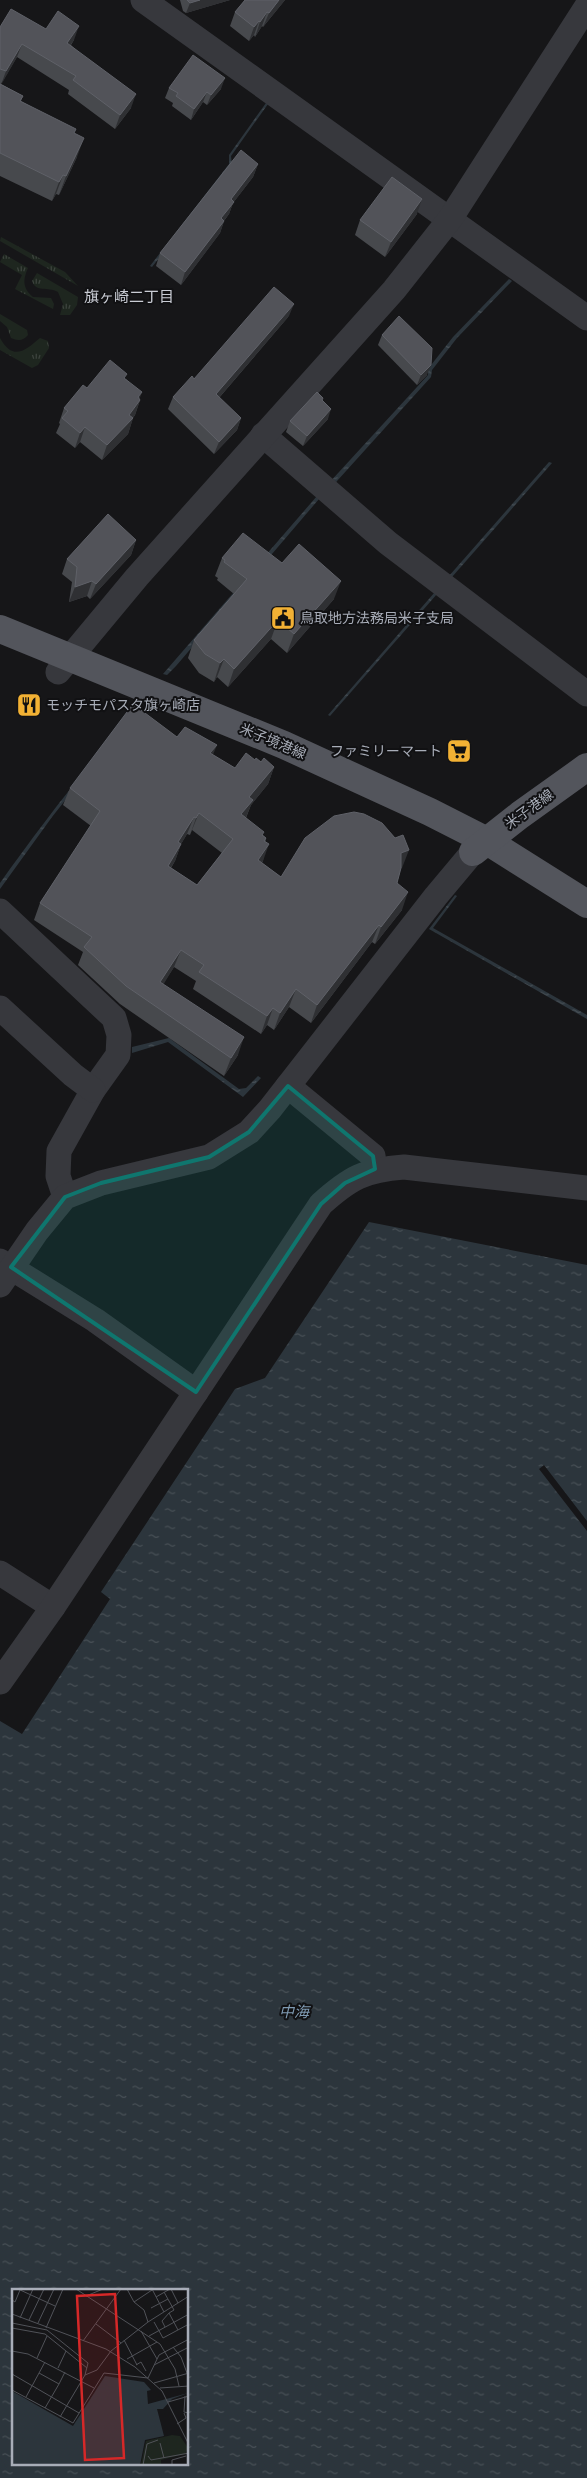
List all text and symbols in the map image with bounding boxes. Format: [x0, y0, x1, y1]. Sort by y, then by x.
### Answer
district label: 旗ヶ崎二丁目 [84, 287, 174, 306]
public building icon: 鳥取地方法務局米子支局 [270, 605, 296, 631]
place label: 鳥取地方法務局米子支局 [300, 609, 454, 627]
restaurant icon: モッチモパスタ旗ヶ崎店 [16, 692, 42, 718]
place label: モッチモパスタ旗ヶ崎店 [46, 696, 200, 714]
street label: 米子境港線 [237, 719, 309, 763]
supermarket icon: ファミリーマート [446, 738, 472, 764]
place label: ファミリーマート [330, 742, 442, 760]
street label: 米子港線 [501, 785, 557, 833]
water label: 中海 [279, 2002, 311, 2021]
inset map [12, 2289, 189, 2466]

